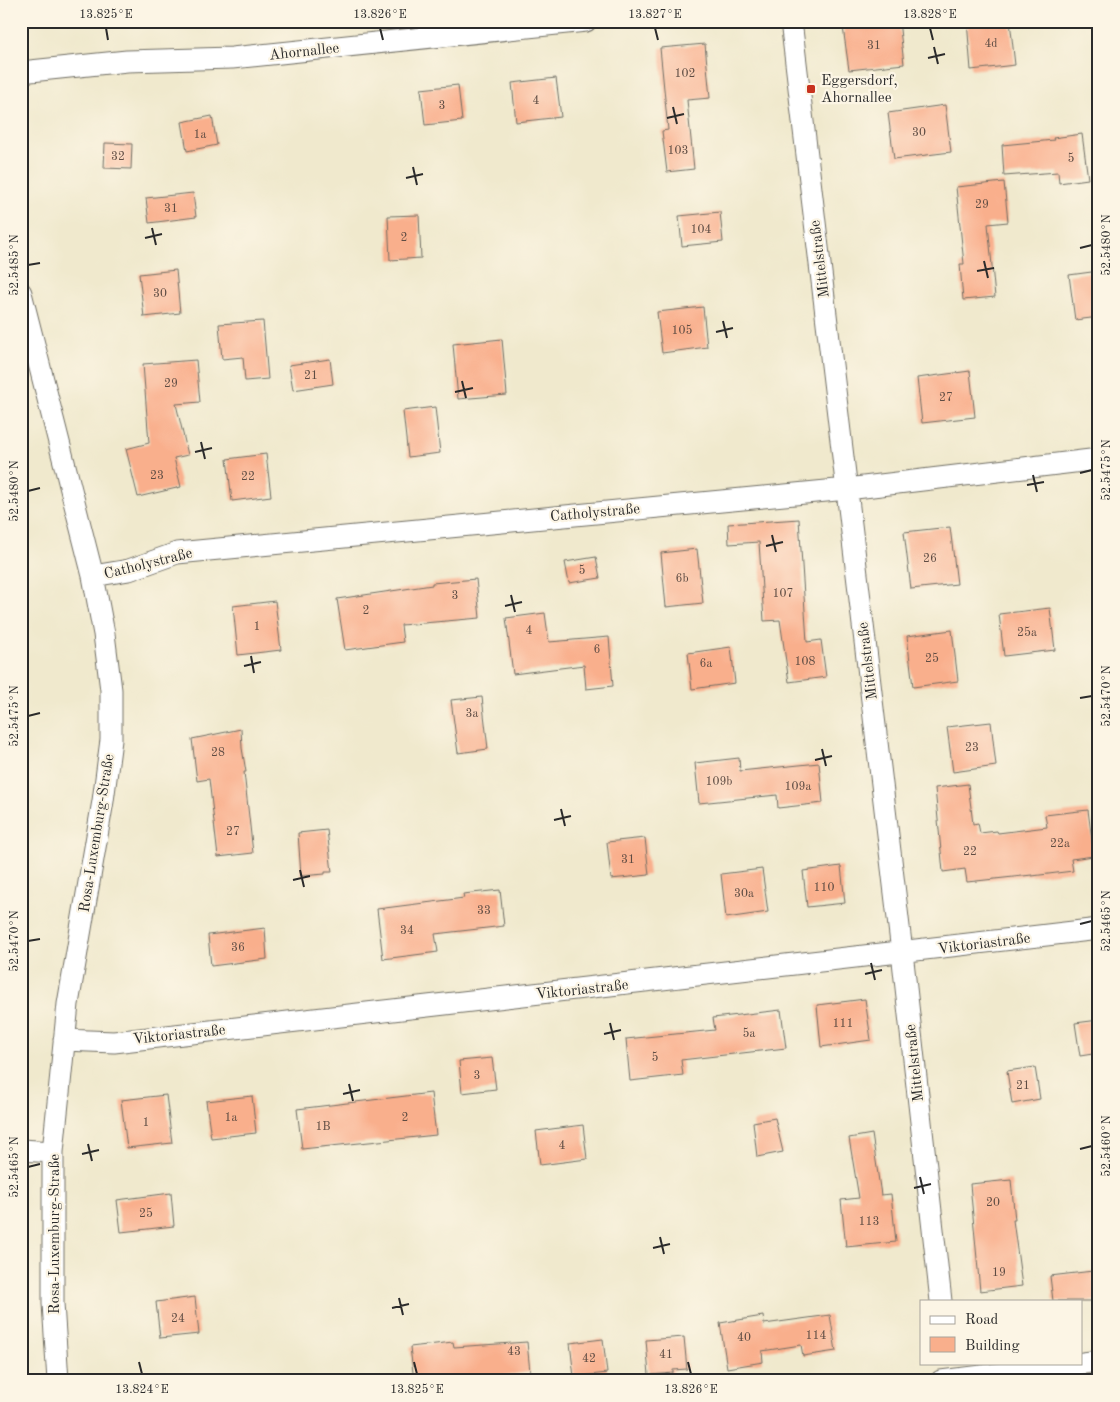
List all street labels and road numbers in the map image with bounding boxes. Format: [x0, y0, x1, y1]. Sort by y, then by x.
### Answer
street label: Ahornallee [268, 41, 340, 64]
street label: Mittelstraße [808, 219, 833, 299]
street label: Catholystraße [549, 502, 641, 525]
street label: Catholystraße [103, 546, 194, 583]
street label: Mittelstraße [856, 621, 881, 701]
street label: Rosa-Luxemburg-Straße [78, 753, 117, 914]
street label: Viktoriastraße [937, 931, 1031, 958]
street label: Viktoriastraße [535, 978, 629, 1003]
street label: Viktoriastraße [132, 1023, 226, 1048]
street label: Mittelstraße [904, 1023, 927, 1103]
street label: Rosa-Luxemburg-Straße [48, 1154, 63, 1314]

